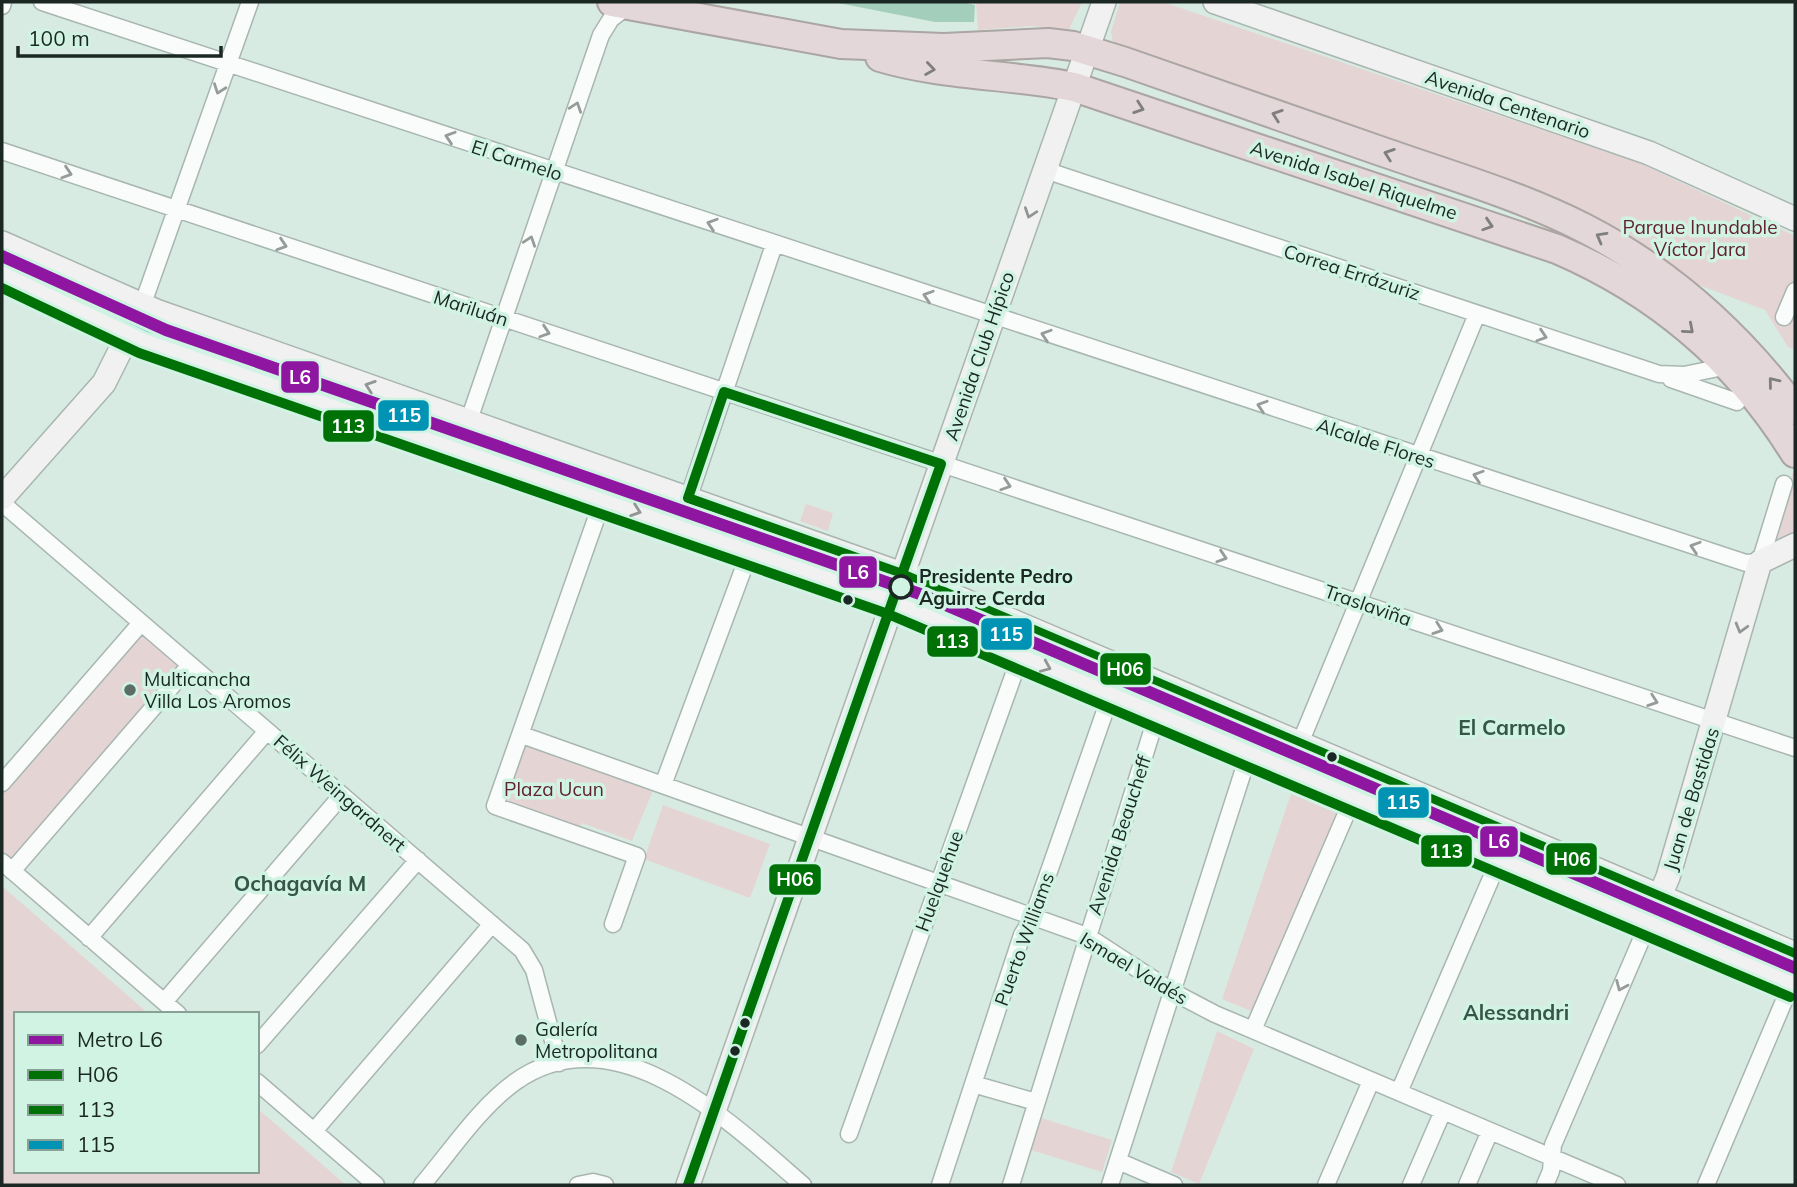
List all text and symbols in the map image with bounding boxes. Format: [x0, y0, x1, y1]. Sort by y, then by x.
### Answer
scale bar [18, 14, 220, 58]
text: 100 m [28, 25, 90, 51]
one-way arrow [924, 61, 936, 76]
street label: Avenida Centenario [1422, 65, 1594, 143]
one-way arrow [213, 83, 227, 95]
one-way arrow [1132, 100, 1144, 114]
one-way arrow [568, 102, 582, 114]
one-way arrow [1271, 109, 1283, 123]
one-way arrow [444, 131, 456, 145]
street label: El Carmelo [469, 134, 565, 186]
street label: Avenida Isabel Riquelme [1248, 135, 1460, 225]
one-way arrow [1384, 148, 1396, 162]
one-way arrow [60, 165, 72, 179]
one-way arrow [1024, 207, 1038, 219]
park label: Parque Inundable Víctor Jara [1623, 215, 1777, 261]
one-way arrow [1481, 217, 1494, 231]
one-way arrow [706, 218, 719, 232]
one-way arrow [1595, 232, 1608, 245]
one-way arrow [522, 235, 536, 247]
one-way arrow [276, 237, 288, 251]
street label: Correa Errázuriz [1281, 239, 1423, 305]
street label: Avenida Club Hípico [939, 268, 1019, 444]
street label: Mariluán [431, 285, 511, 331]
one-way arrow [922, 290, 935, 304]
one-way arrow [1680, 321, 1693, 333]
one-way arrow [538, 324, 550, 338]
one-way arrow [1535, 327, 1547, 342]
one-way arrow [1040, 329, 1053, 343]
line badge: L6 [280, 360, 320, 394]
text: L6 [289, 365, 311, 389]
one-way arrow [1769, 377, 1782, 389]
one-way arrow [364, 380, 376, 394]
line badge: 115 [377, 399, 430, 432]
one-way arrow [1256, 400, 1269, 414]
text: 115 [387, 403, 421, 427]
line badge: 113 [322, 409, 375, 443]
street label: Alcalde Flores [1314, 413, 1438, 473]
text: 113 [331, 414, 365, 438]
one-way arrow [1473, 470, 1485, 484]
one-way arrow [1000, 477, 1012, 492]
one-way arrow [630, 503, 642, 517]
one-way arrow [1689, 541, 1701, 555]
one-way arrow [1215, 549, 1228, 563]
line badge: L6 [838, 555, 878, 589]
text: L6 [847, 560, 869, 584]
place label: Presidente Pedro Aguirre Cerda [919, 564, 1073, 610]
marker: Presidente Pedro Aguirre Cerda [889, 575, 913, 599]
street label: Traslaviña [1321, 579, 1415, 631]
unlabelled marker [841, 593, 855, 607]
line badge: 115 [980, 617, 1033, 651]
one-way arrow [1431, 621, 1443, 635]
text: 115 [989, 622, 1023, 646]
one-way arrow [1735, 622, 1750, 634]
line badge: 113 [926, 625, 979, 658]
text: 113 [935, 629, 969, 653]
line badge: H06 [1099, 652, 1152, 686]
text: H06 [1106, 657, 1144, 681]
one-way arrow [1039, 658, 1051, 672]
place label: Multicancha Villa Los Aromos [144, 667, 291, 713]
marker: Multicancha Villa Los Aromos [122, 682, 138, 698]
one-way arrow [1647, 693, 1659, 707]
district label: El Carmelo [1458, 714, 1566, 740]
street label: Juan de Bastidas [1658, 725, 1724, 873]
street label: Félix Weingardnert [269, 729, 411, 857]
unlabelled marker [1325, 750, 1339, 764]
street label: Avenida Beaucheff [1082, 752, 1156, 918]
park label: Plaza Ucun [504, 777, 604, 801]
line badge: 115 [1377, 786, 1430, 819]
text: 115 [1386, 790, 1420, 814]
line badge: L6 [1479, 825, 1519, 858]
street label: Huelquehue [910, 827, 968, 935]
text: L6 [1488, 829, 1510, 853]
line badge: 113 [1420, 834, 1473, 868]
text: 113 [1429, 839, 1463, 863]
line badge: H06 [1545, 842, 1598, 876]
text: H06 [1553, 847, 1591, 871]
line badge: H06 [768, 863, 822, 896]
text: H06 [776, 867, 814, 891]
street label: Puerto Williams [989, 869, 1059, 1009]
district label: Ochagavía M [234, 870, 366, 896]
street label: Ismael Valdés [1076, 926, 1192, 1010]
one-way arrow [1615, 979, 1629, 992]
district label: Alessandri [1463, 999, 1569, 1025]
legend [14, 1012, 259, 1173]
unlabelled marker [738, 1016, 752, 1030]
place label: Galería Metropolitana [535, 1017, 658, 1063]
text: Metro L6 [77, 1026, 163, 1052]
marker: Galería Metropolitana [513, 1032, 529, 1048]
unlabelled marker [728, 1044, 742, 1058]
text: H06 [77, 1061, 118, 1087]
text: 113 [77, 1096, 115, 1122]
text: 115 [77, 1131, 115, 1157]

